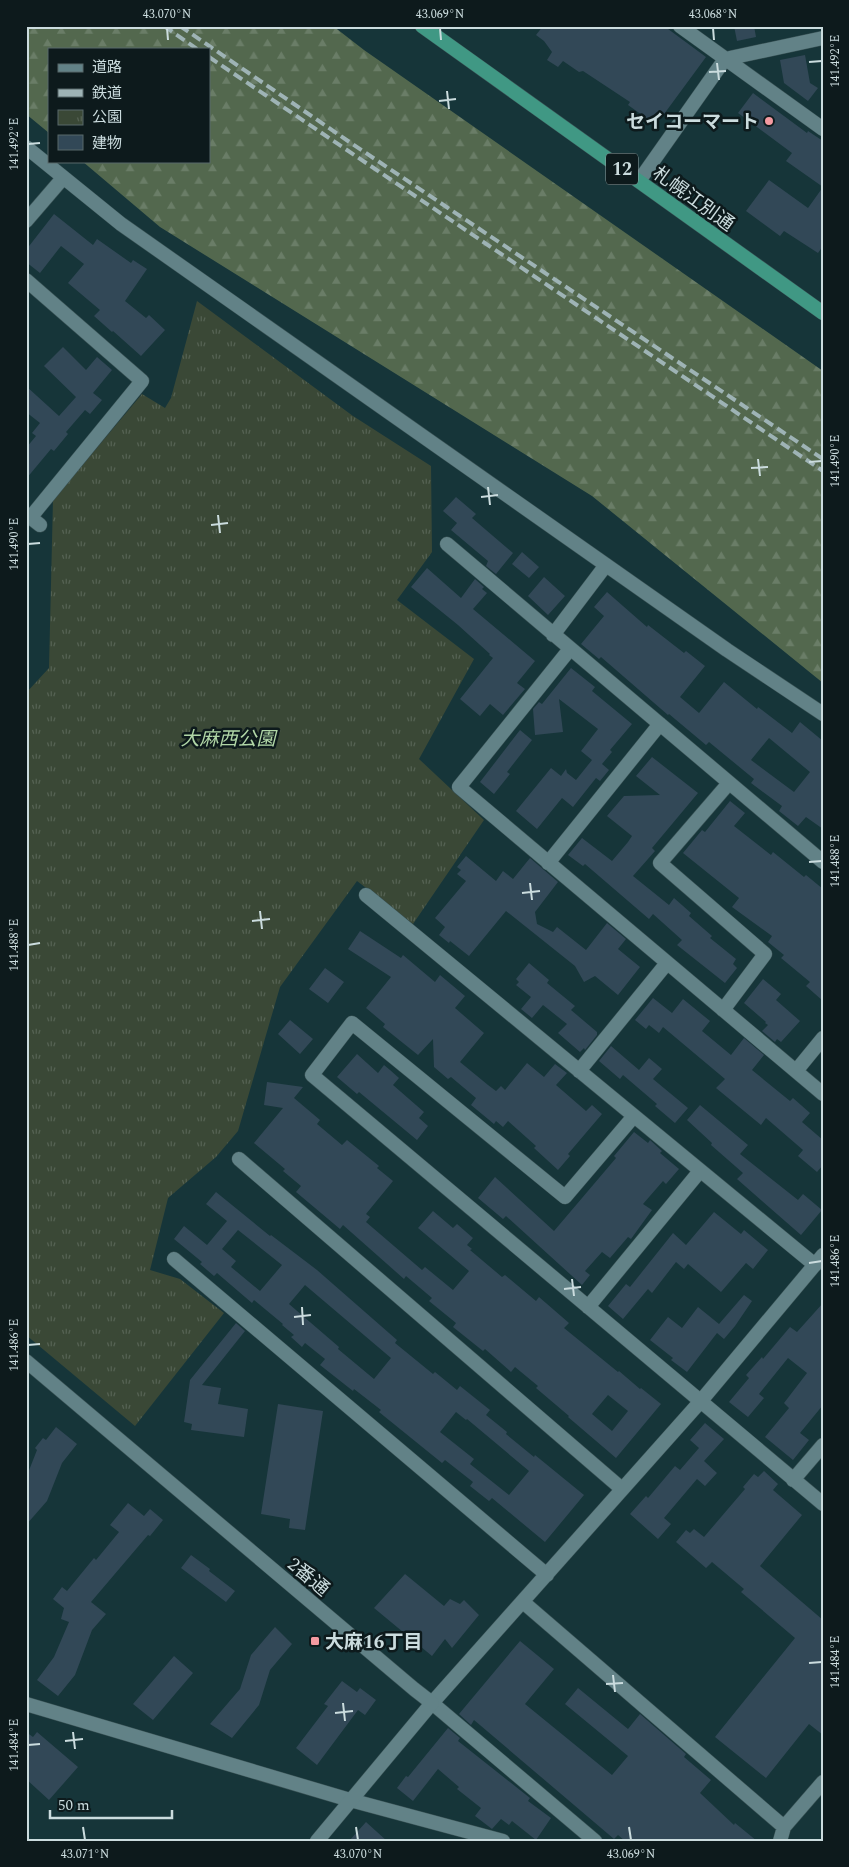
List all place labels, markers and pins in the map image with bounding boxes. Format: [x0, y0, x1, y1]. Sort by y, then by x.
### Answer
place label: セイコーマート [626, 108, 759, 137]
marker: セイコーマート [763, 115, 775, 127]
place label: 大麻16丁目 [325, 1628, 422, 1657]
marker: 大麻16丁目 [309, 1635, 321, 1647]

